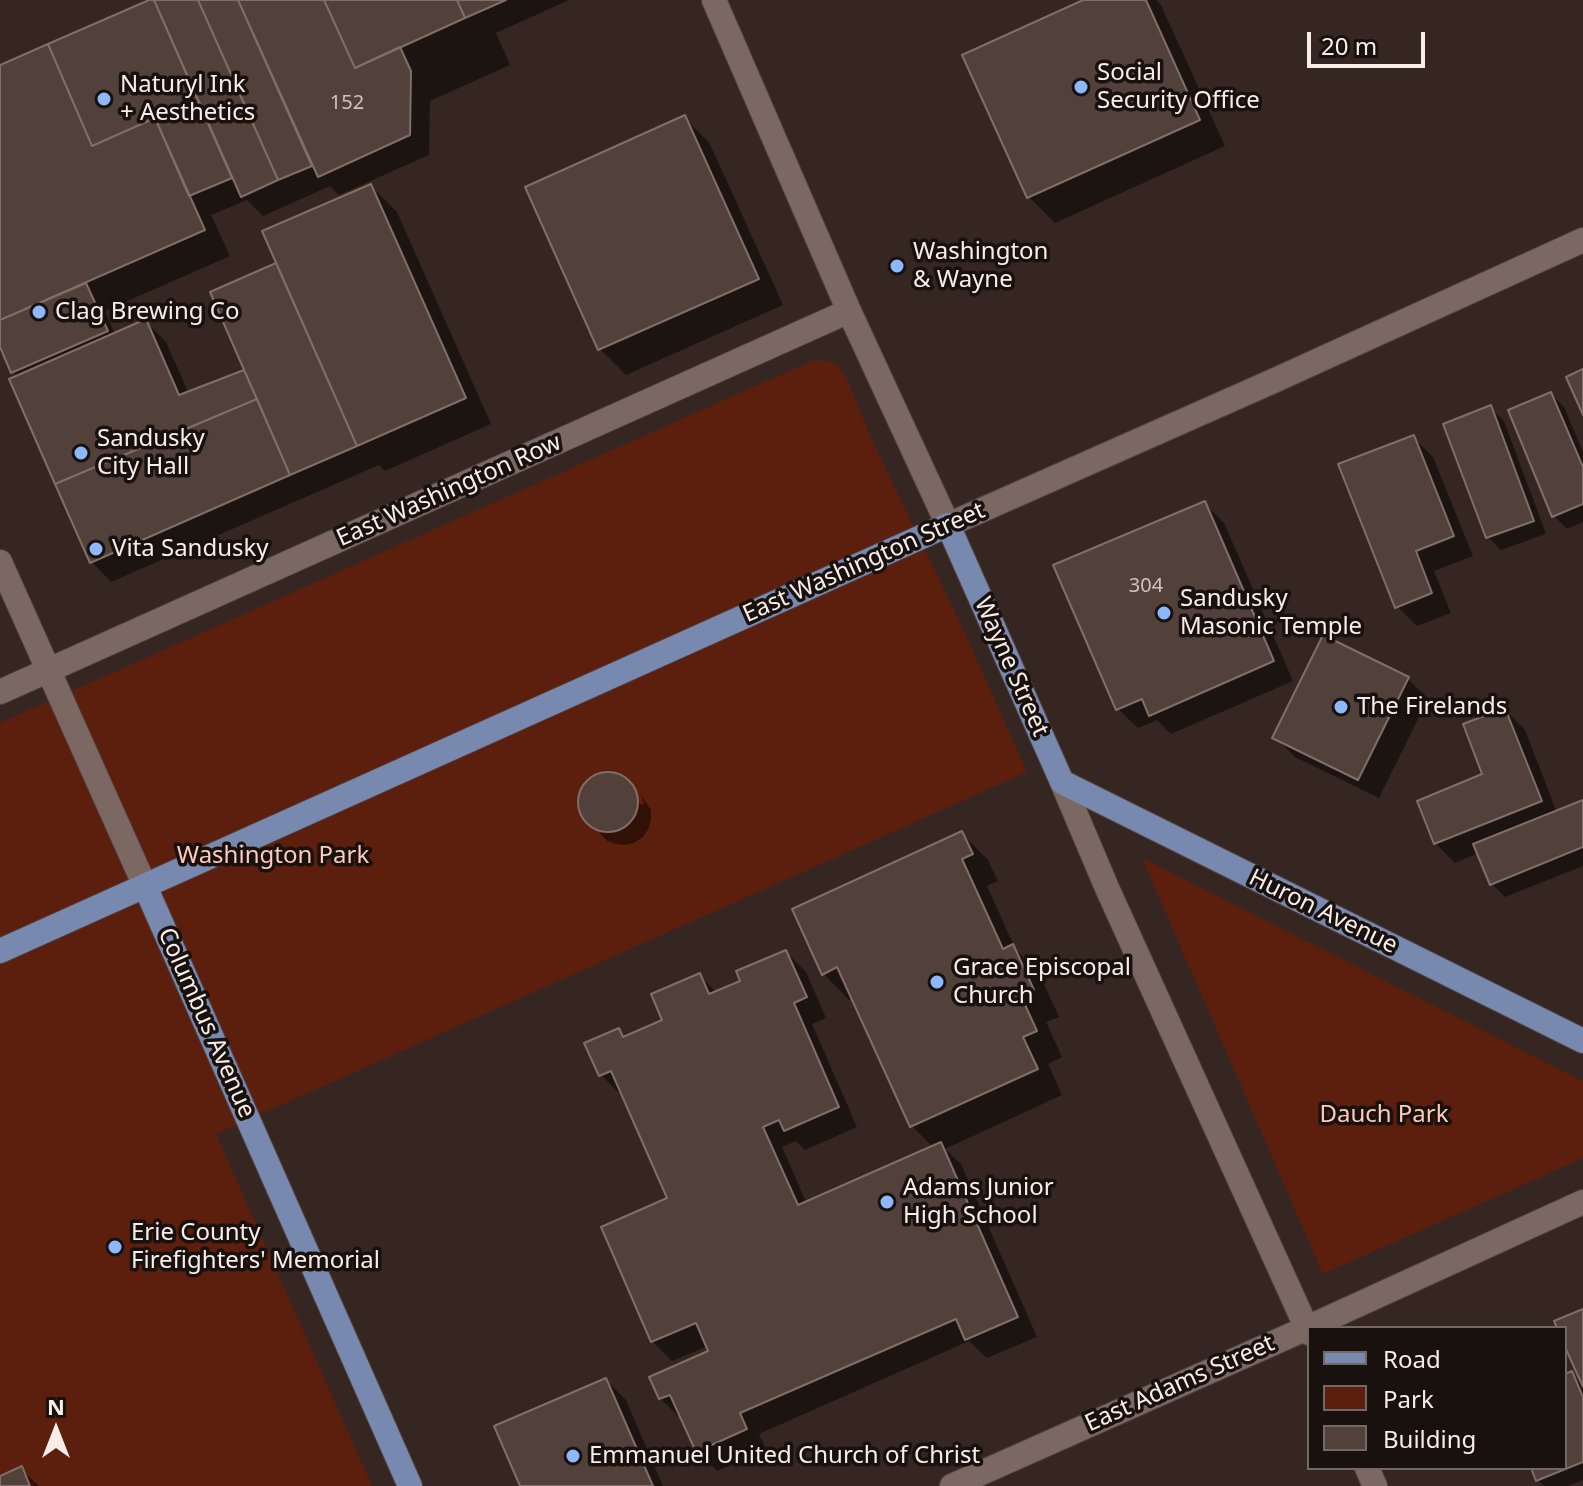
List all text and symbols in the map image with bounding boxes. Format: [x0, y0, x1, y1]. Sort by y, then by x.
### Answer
scale bar [1311, 16, 1429, 66]
text: 20 m [1321, 29, 1377, 62]
place label: Social Security Office [1097, 59, 1260, 115]
place label: Naturyl Ink + Aesthetics [120, 71, 255, 127]
marker: Social Security Office [1072, 78, 1090, 96]
marker: Naturyl Ink + Aesthetics [95, 90, 113, 108]
house number: 152 [330, 91, 364, 115]
place label: Washington & Wayne [913, 238, 1048, 294]
marker: Washington & Wayne [888, 257, 906, 275]
place label: Clag Brewing Co [55, 298, 239, 326]
marker: Clag Brewing Co [30, 303, 48, 321]
place label: Sandusky City Hall [97, 425, 205, 481]
street label: East Washington Row [332, 428, 566, 554]
marker: Sandusky City Hall [72, 444, 90, 462]
street label: East Washington Street [739, 497, 989, 629]
place label: Vita Sandusky [112, 535, 269, 563]
marker: Vita Sandusky [87, 540, 105, 558]
house number: 304 [1129, 574, 1163, 598]
place label: Sandusky Masonic Temple [1180, 585, 1362, 641]
street label: Wayne Street [968, 593, 1054, 741]
marker: Sandusky Masonic Temple [1155, 604, 1173, 622]
place label: The Firelands [1357, 693, 1507, 721]
marker: The Firelands [1332, 698, 1350, 716]
park label: Washington Park [177, 842, 369, 870]
street label: Huron Avenue [1244, 864, 1402, 960]
street label: Columbus Avenue [151, 924, 261, 1122]
place label: Grace Episcopal Church [953, 954, 1131, 1010]
marker: Grace Episcopal Church [928, 973, 946, 991]
park label: Dauch Park [1319, 1101, 1449, 1129]
place label: Adams Junior High School [903, 1174, 1054, 1230]
marker: Adams Junior High School [878, 1193, 896, 1211]
place label: Erie County Firefighters' Memorial [131, 1219, 380, 1275]
marker: Erie County Firefighters' Memorial [106, 1238, 124, 1256]
legend [1307, 1326, 1567, 1470]
street label: East Adams Street [1081, 1329, 1279, 1439]
text: Road [1383, 1342, 1441, 1375]
text: Park [1383, 1382, 1434, 1415]
north arrow [16, 1390, 96, 1470]
text: N [47, 1391, 65, 1421]
text: Building [1383, 1422, 1476, 1455]
place label: Emmanuel United Church of Christ [589, 1442, 980, 1470]
marker: Emmanuel United Church of Christ [564, 1447, 582, 1465]

